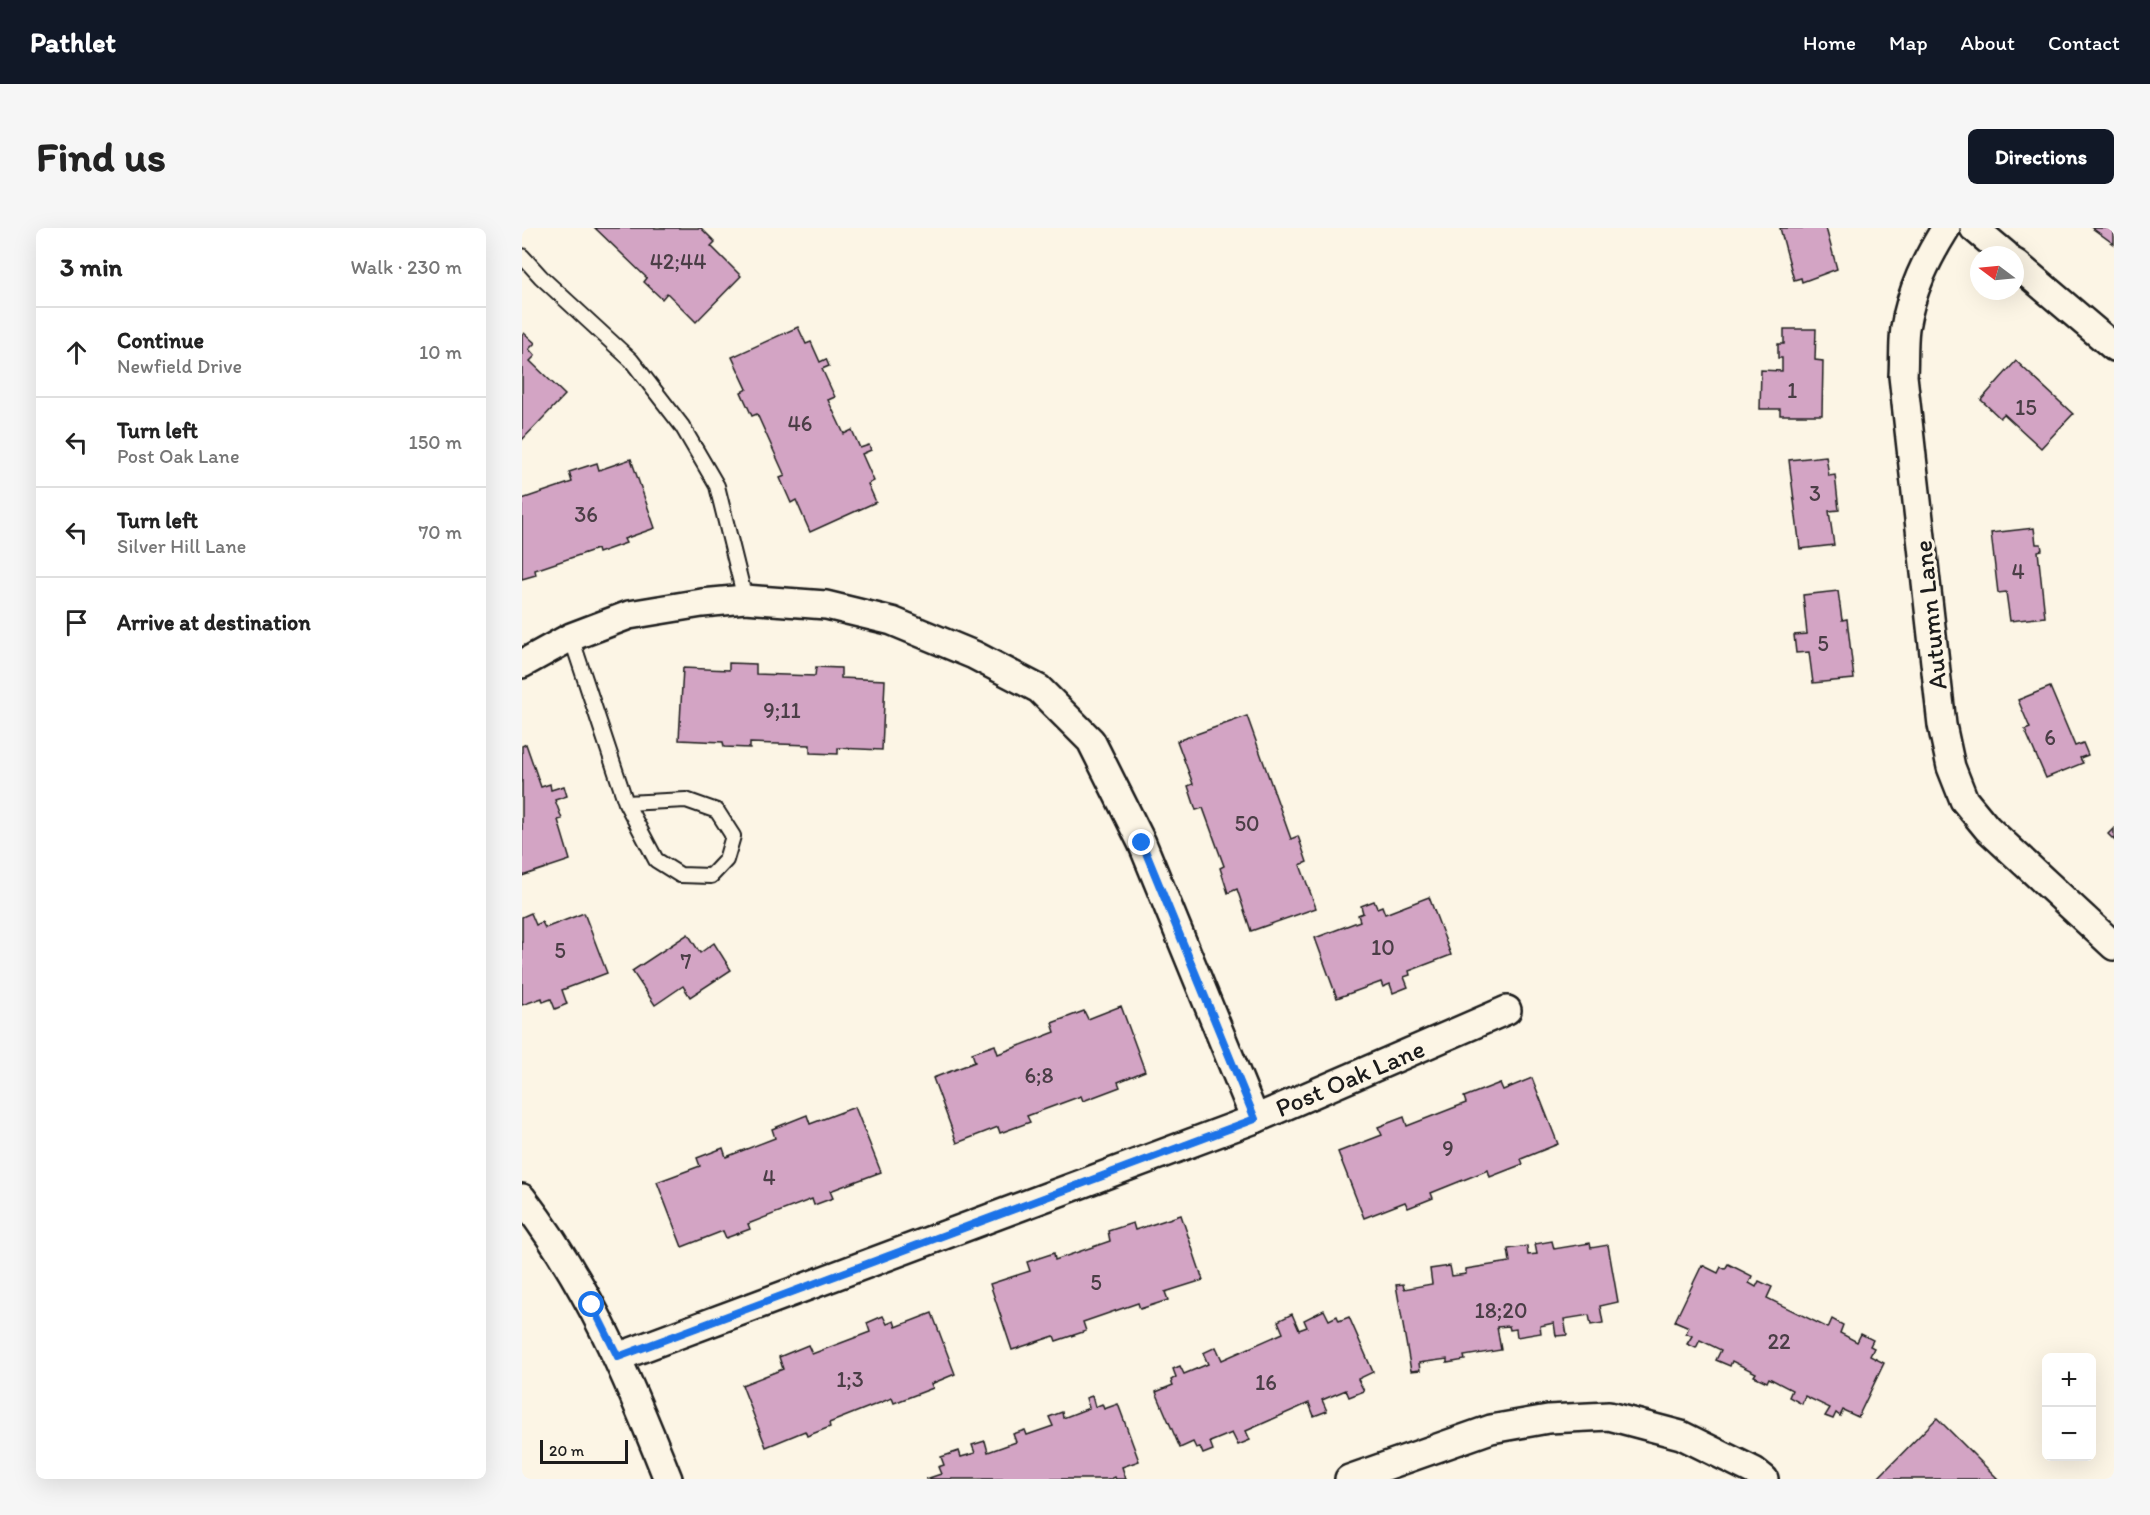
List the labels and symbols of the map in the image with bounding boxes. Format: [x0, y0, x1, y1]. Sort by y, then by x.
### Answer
north arrow [1970, 246, 2024, 300]
house number: 42;44 [650, 248, 706, 275]
house number: 1 [1787, 377, 1797, 404]
house number: 15 [2015, 394, 2037, 421]
house number: 46 [788, 410, 812, 437]
house number: 3 [1809, 480, 1821, 507]
house number: 36 [574, 501, 598, 528]
street label: Autumn Lane [1906, 539, 1954, 691]
house number: 4 [2011, 558, 2025, 585]
house number: 5 [1817, 630, 1829, 657]
house number: 9;11 [763, 697, 801, 724]
house number: 6 [2044, 724, 2056, 751]
house number: 50 [1234, 810, 1260, 837]
route end [1128, 829, 1154, 855]
house number: 10 [1371, 934, 1395, 961]
house number: 5 [554, 937, 566, 964]
house number: 7 [681, 948, 692, 975]
street label: Post Oak Lane [1270, 1032, 1430, 1124]
house number: 6;8 [1024, 1062, 1054, 1089]
house number: 9 [1442, 1135, 1454, 1162]
house number: 4 [762, 1164, 776, 1191]
house number: 5 [1090, 1269, 1102, 1296]
route start [578, 1291, 604, 1317]
house number: 18;20 [1475, 1297, 1527, 1324]
house number: 22 [1767, 1328, 1791, 1355]
house number: 1;3 [836, 1366, 864, 1393]
house number: 16 [1255, 1369, 1277, 1396]
scale bar [540, 1437, 628, 1464]

